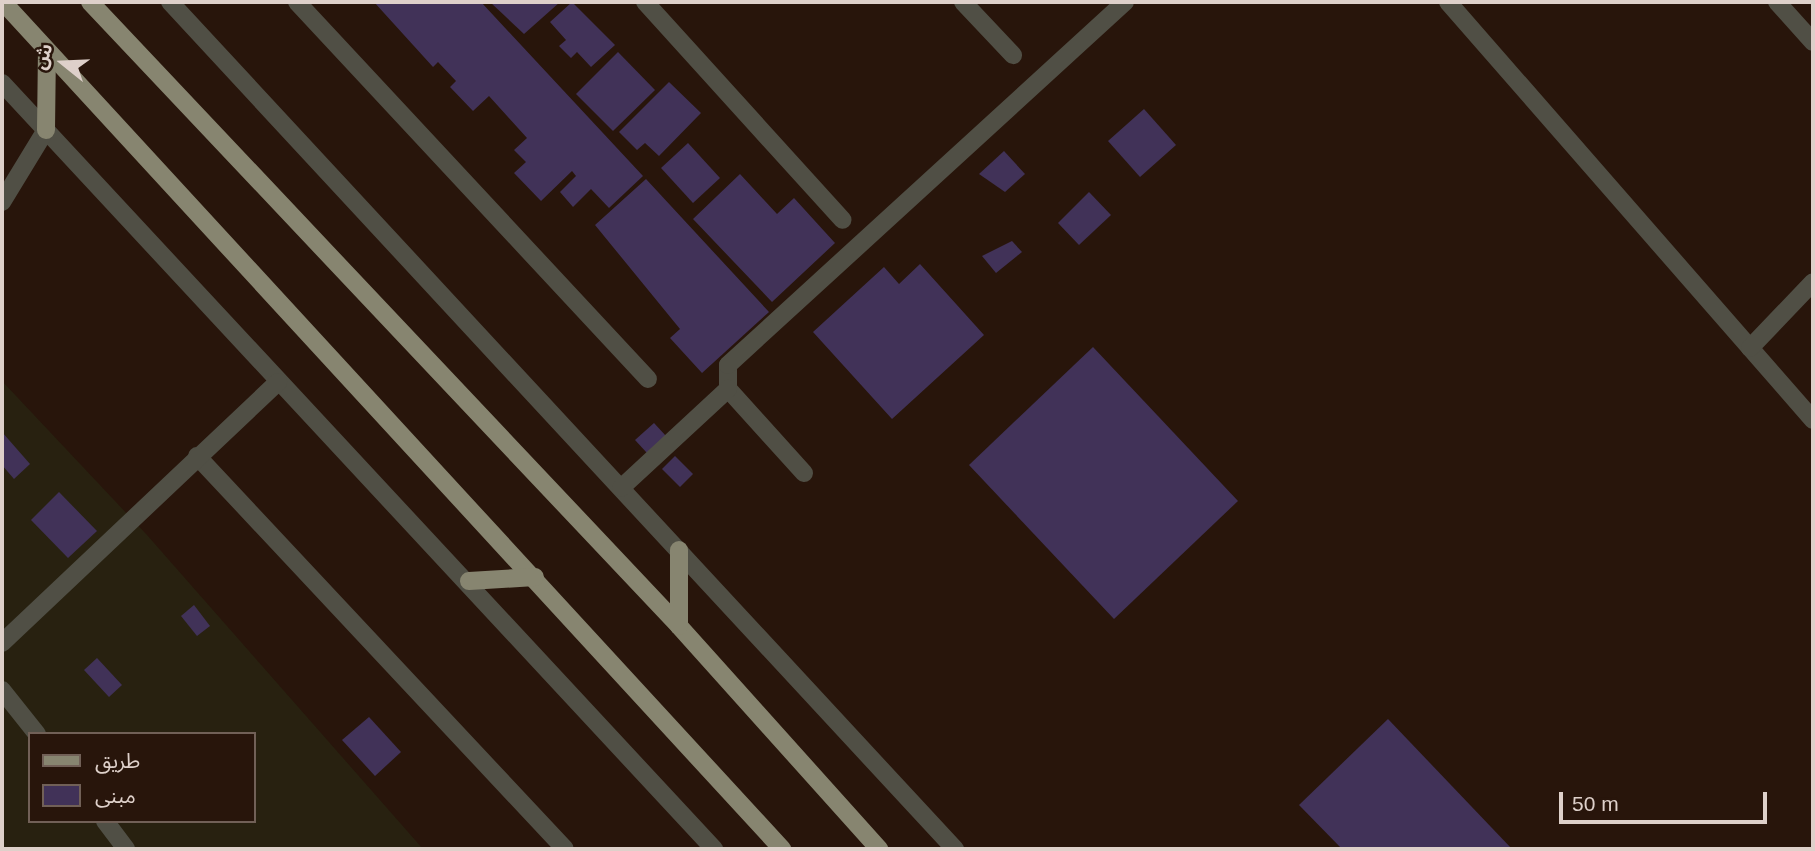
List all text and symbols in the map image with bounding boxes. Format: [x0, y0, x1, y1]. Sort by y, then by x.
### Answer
north arrow [28, 28, 98, 98]
text: ش [29, 41, 57, 72]
legend [28, 732, 256, 823]
text: طريق [95, 749, 140, 772]
scale bar [1563, 778, 1771, 822]
text: مبنى [95, 784, 136, 807]
text: 50 m [1572, 792, 1619, 815]

